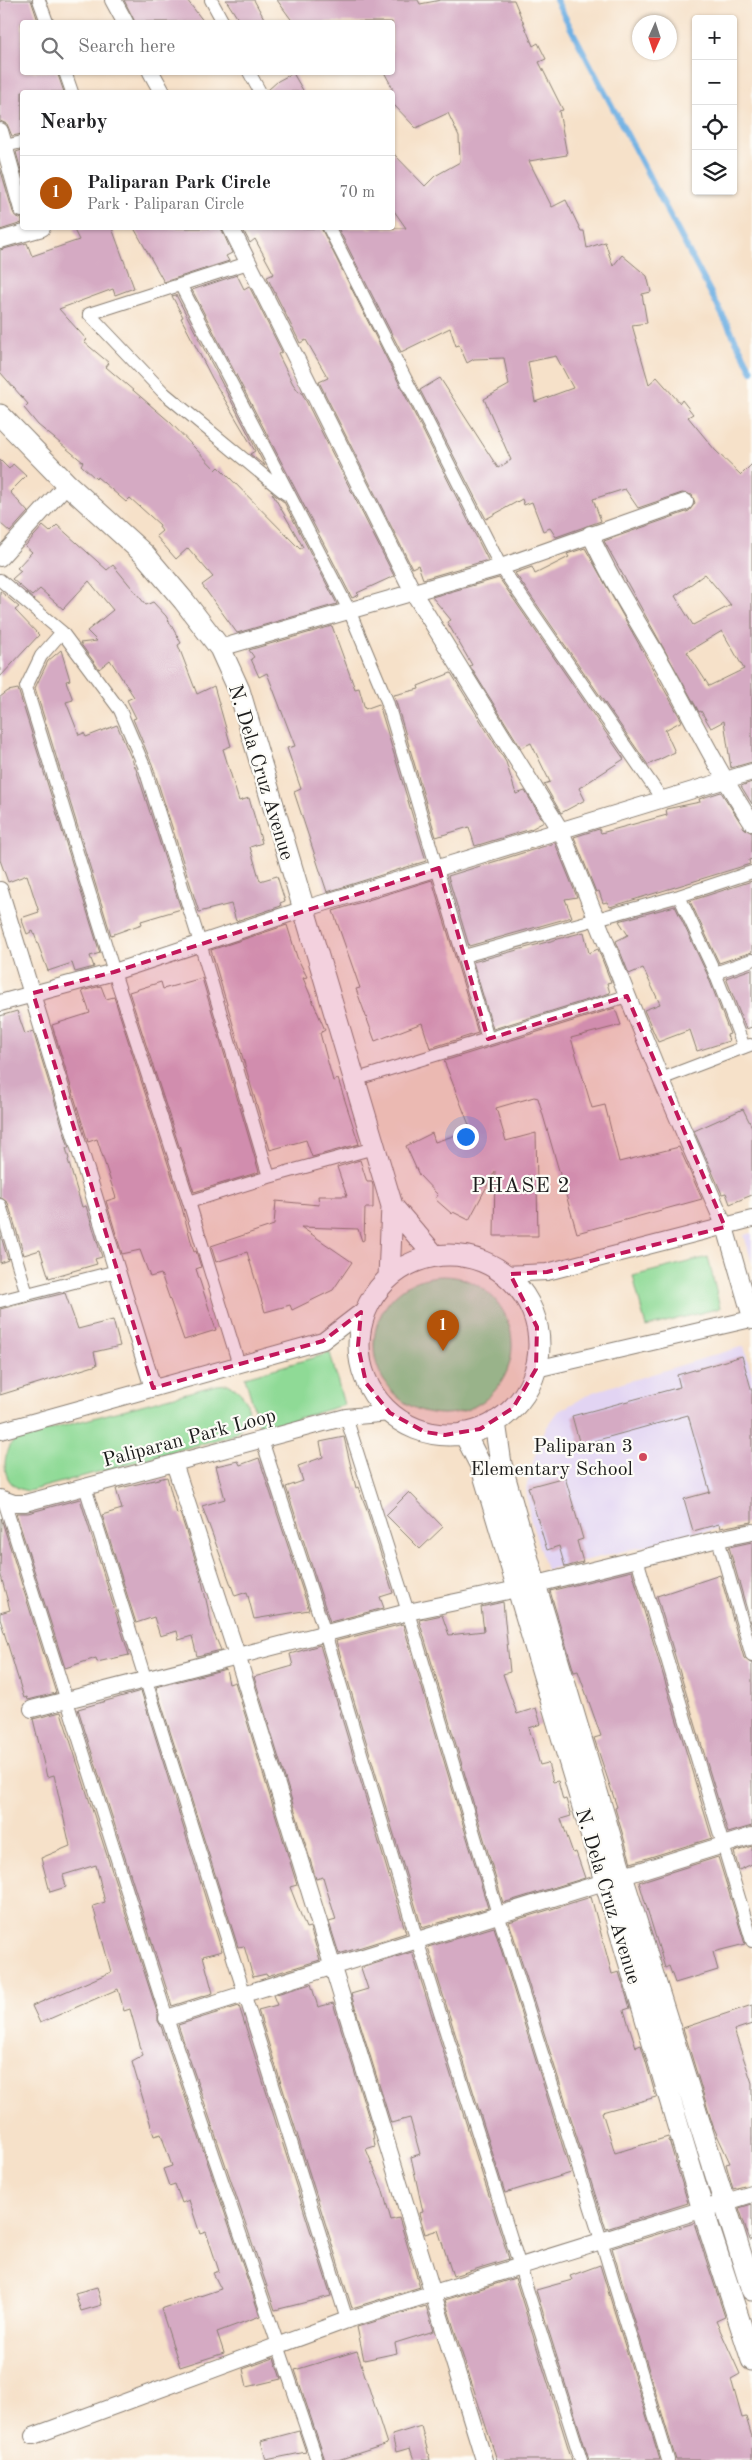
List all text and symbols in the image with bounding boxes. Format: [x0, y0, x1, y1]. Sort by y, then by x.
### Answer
north arrow [632, 15, 677, 60]
map controls [692, 15, 737, 195]
button: + [692, 15, 737, 60]
search box [20, 20, 395, 75]
icon: search [38, 34, 66, 62]
text: Search here [78, 38, 175, 57]
button: − [692, 60, 737, 105]
button: locate [692, 105, 737, 150]
text: Nearby [40, 112, 108, 133]
button: layers [692, 150, 737, 195]
text: Paliparan Park Circle [87, 174, 271, 193]
text: 1 [51, 185, 61, 201]
text: 70 m [339, 185, 375, 201]
text: Park · Paliparan Circle [87, 197, 244, 213]
street label: N. Dela Cruz Avenue [224, 682, 296, 863]
your location [453, 1124, 479, 1150]
district label: PHASE 2 [471, 1176, 571, 1197]
pin: 1 [427, 1310, 459, 1351]
street label: Paliparan Park Loop [101, 1406, 278, 1472]
place label: Paliparan 3 Elementary School [470, 1437, 633, 1480]
marker: Paliparan 3 Elementary School [637, 1451, 649, 1463]
street label: N. Dela Cruz Avenue [571, 1806, 643, 1987]

